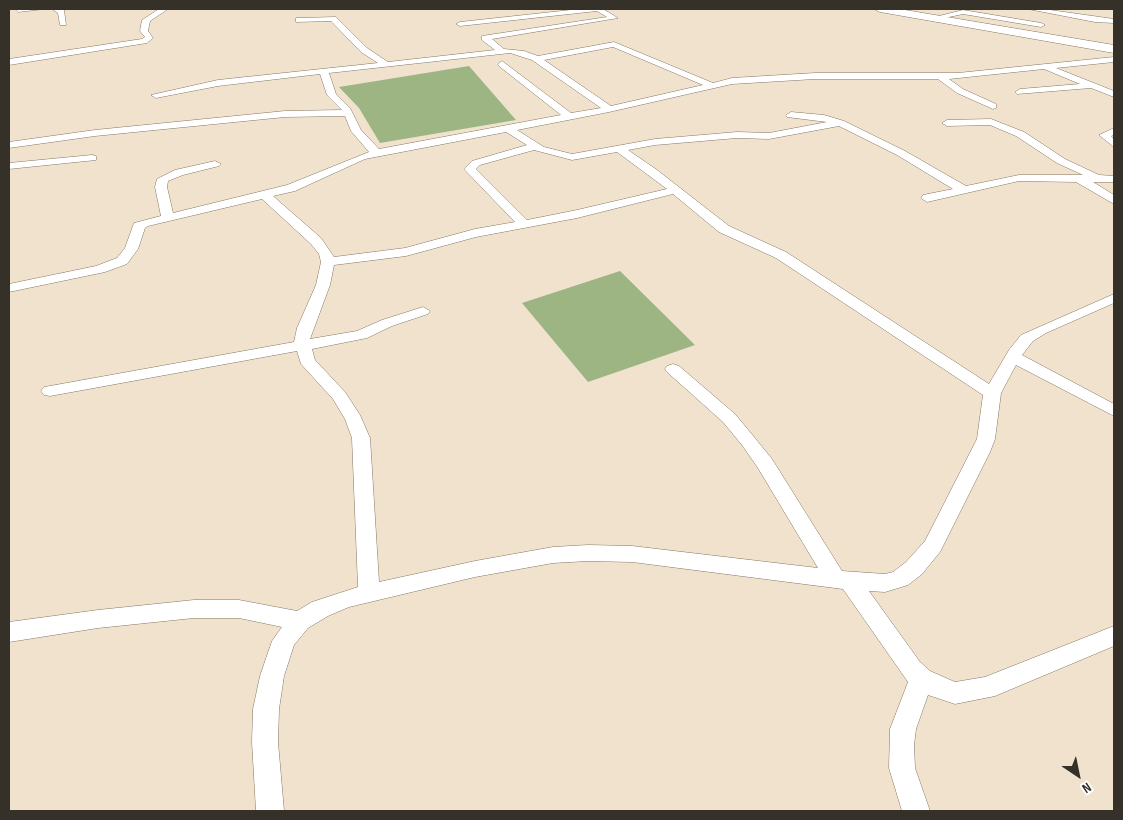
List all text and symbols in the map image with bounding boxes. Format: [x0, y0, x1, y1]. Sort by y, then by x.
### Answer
north arrow [1053, 750, 1103, 800]
text: N [1079, 779, 1095, 797]

